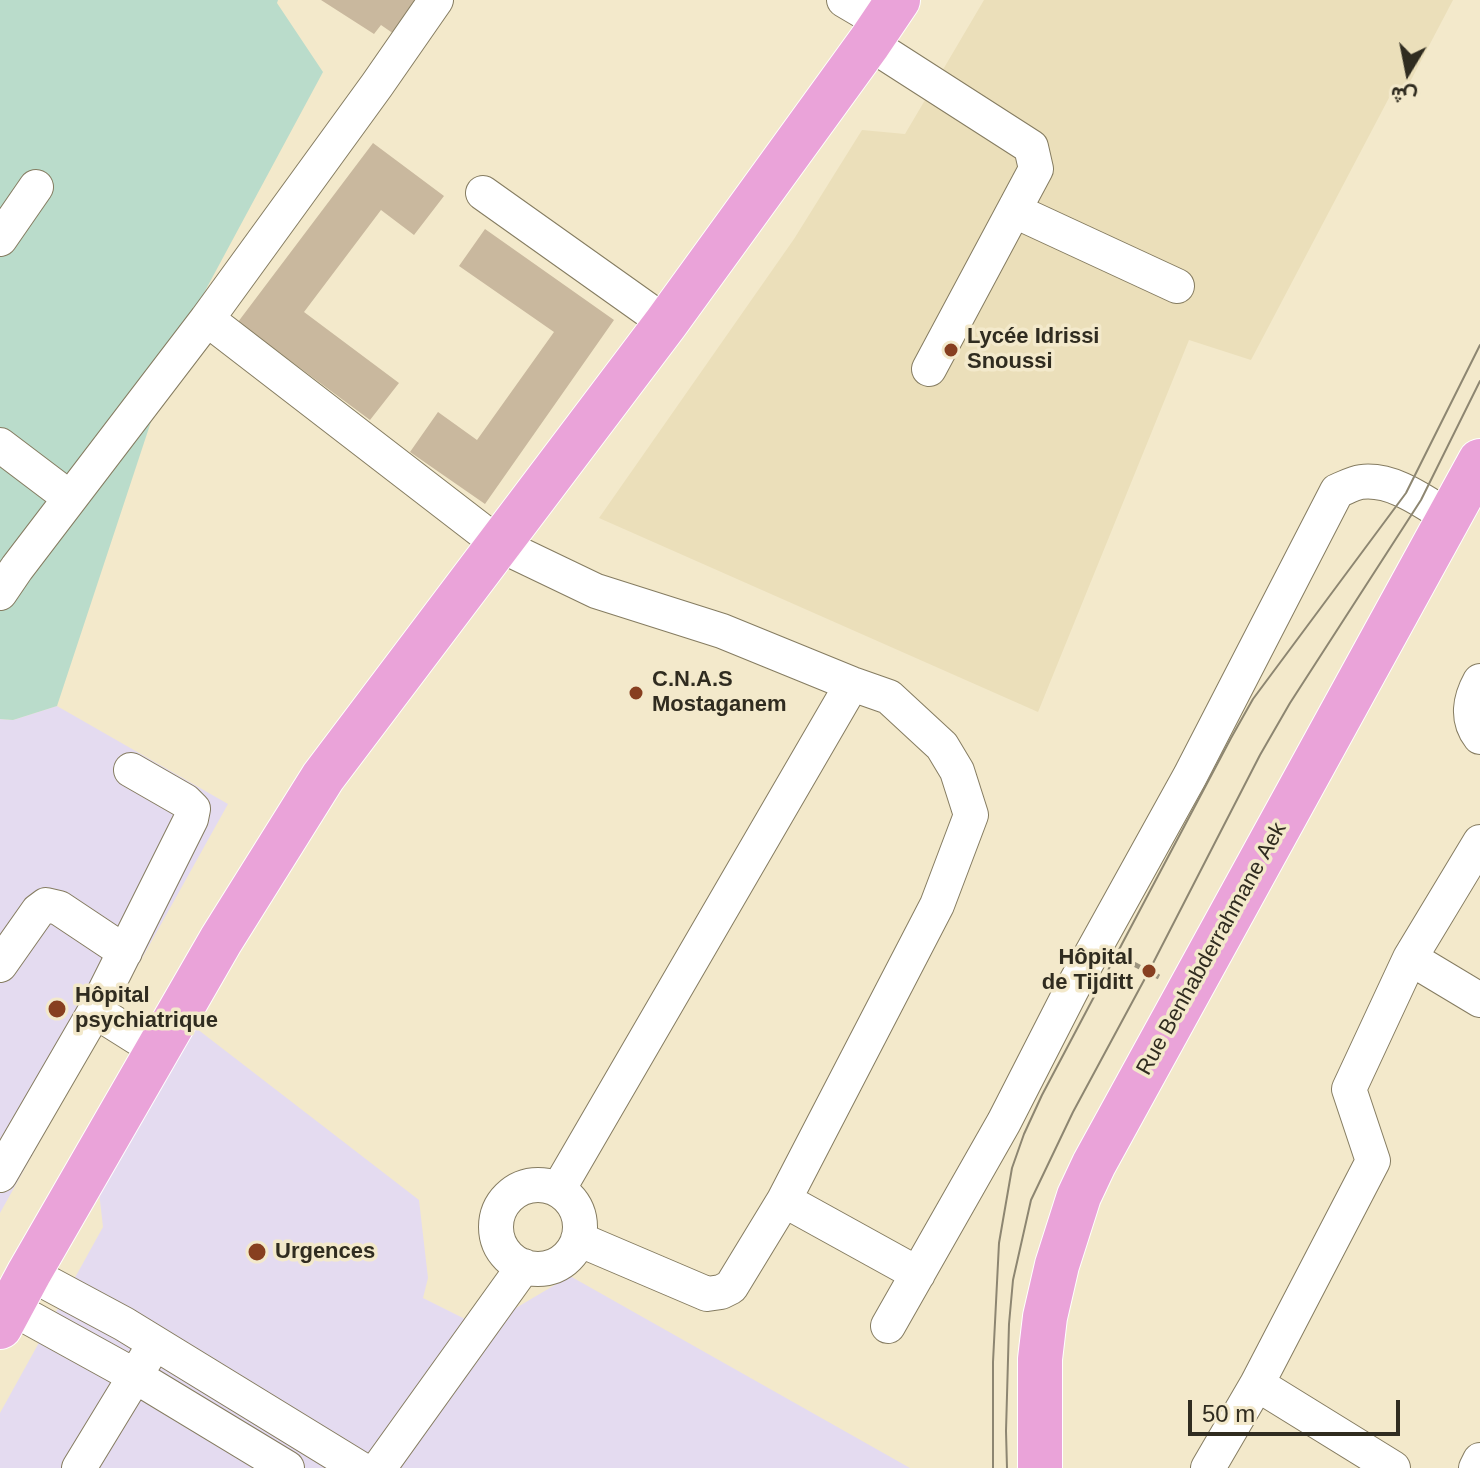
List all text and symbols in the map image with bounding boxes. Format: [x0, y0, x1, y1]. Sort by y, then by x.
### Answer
north arrow [1368, 32, 1448, 112]
text: ش [1389, 82, 1419, 111]
place label: Lycée Idrissi Snoussi [967, 324, 1099, 376]
marker: Lycée Idrissi Snoussi [942, 341, 960, 359]
place label: C.N.A.S Mostaganem [652, 667, 786, 718]
marker: C.N.A.S Mostaganem [627, 684, 645, 702]
street label: Rue Benhabderrahmane Aek [1131, 818, 1293, 1080]
place label: Hôpital de Tijditt [1042, 945, 1133, 996]
marker: Hôpital de Tijditt [1140, 962, 1158, 980]
place label: Hôpital psychiatrique [75, 983, 218, 1034]
marker: Hôpital psychiatrique [46, 998, 68, 1020]
place label: Urgences [275, 1239, 375, 1265]
marker: Urgences [246, 1241, 268, 1263]
scale bar [1192, 1384, 1404, 1434]
text: 50 m [1202, 1400, 1255, 1427]

